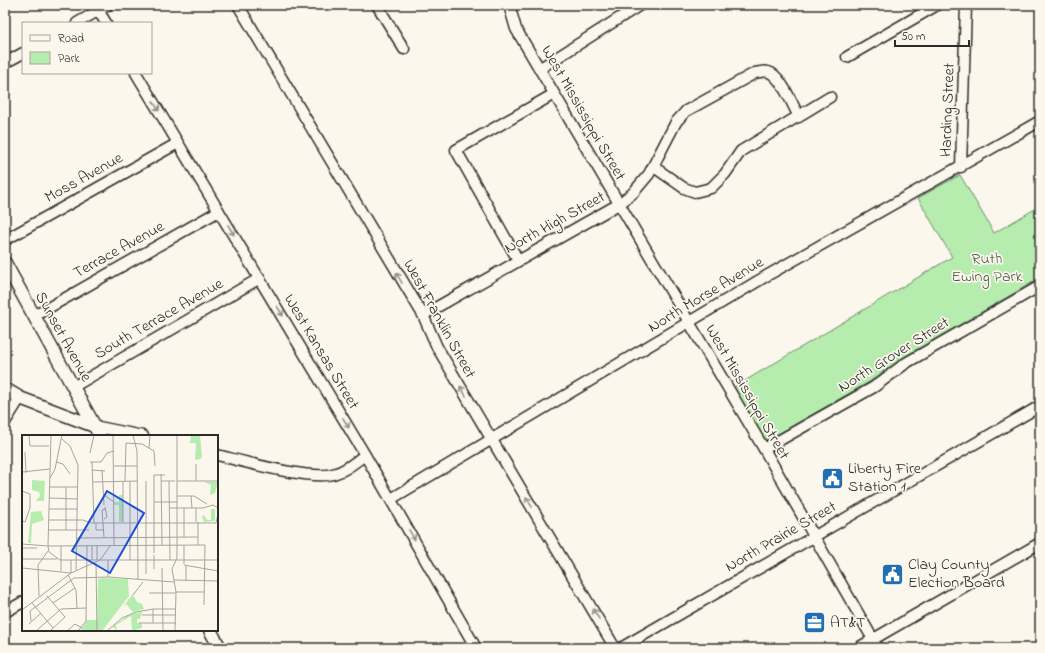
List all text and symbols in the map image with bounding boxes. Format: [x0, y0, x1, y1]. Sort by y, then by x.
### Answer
legend [22, 22, 152, 74]
scale bar [895, 22, 969, 48]
text: 50 m [901, 28, 925, 46]
text: Road [58, 30, 84, 48]
street label: West Mississippi Street [534, 41, 632, 186]
text: Park [58, 50, 80, 68]
street label: Harding Street [934, 62, 962, 157]
one-way arrow [152, 100, 160, 111]
street label: Moss Avenue [40, 146, 128, 209]
street label: North High Street [500, 185, 610, 261]
street label: Terrace Avenue [69, 215, 170, 285]
one-way arrow [227, 224, 235, 236]
park label: Ruth Ewing Park [951, 247, 1024, 289]
street label: North Morse Avenue [644, 250, 769, 339]
street label: West Franklin Street [396, 255, 482, 383]
street label: South Terrace Avenue [90, 272, 229, 366]
one-way arrow [395, 272, 403, 284]
street label: Sunset Avenue [28, 288, 98, 387]
street label: West Kansas Street [277, 290, 365, 415]
one-way arrow [276, 305, 284, 317]
street label: North Grover Street [834, 311, 955, 399]
street label: West Mississippi Street [698, 320, 796, 465]
one-way arrow [458, 385, 466, 397]
one-way arrow [343, 417, 351, 429]
inset map [22, 435, 218, 631]
place label: Liberty Fire Station 1 [848, 457, 922, 499]
public building icon: Liberty Fire Station 1 [819, 465, 845, 491]
street label: North Prairie Street [721, 495, 842, 579]
one-way arrow [525, 496, 533, 508]
one-way arrow [408, 529, 416, 541]
place label: Clay County Election Board [908, 553, 1005, 595]
public building icon: Clay County Election Board [880, 561, 906, 587]
one-way arrow [591, 608, 599, 620]
office icon: AT&T [802, 610, 828, 636]
place label: AT&T [830, 611, 866, 635]

